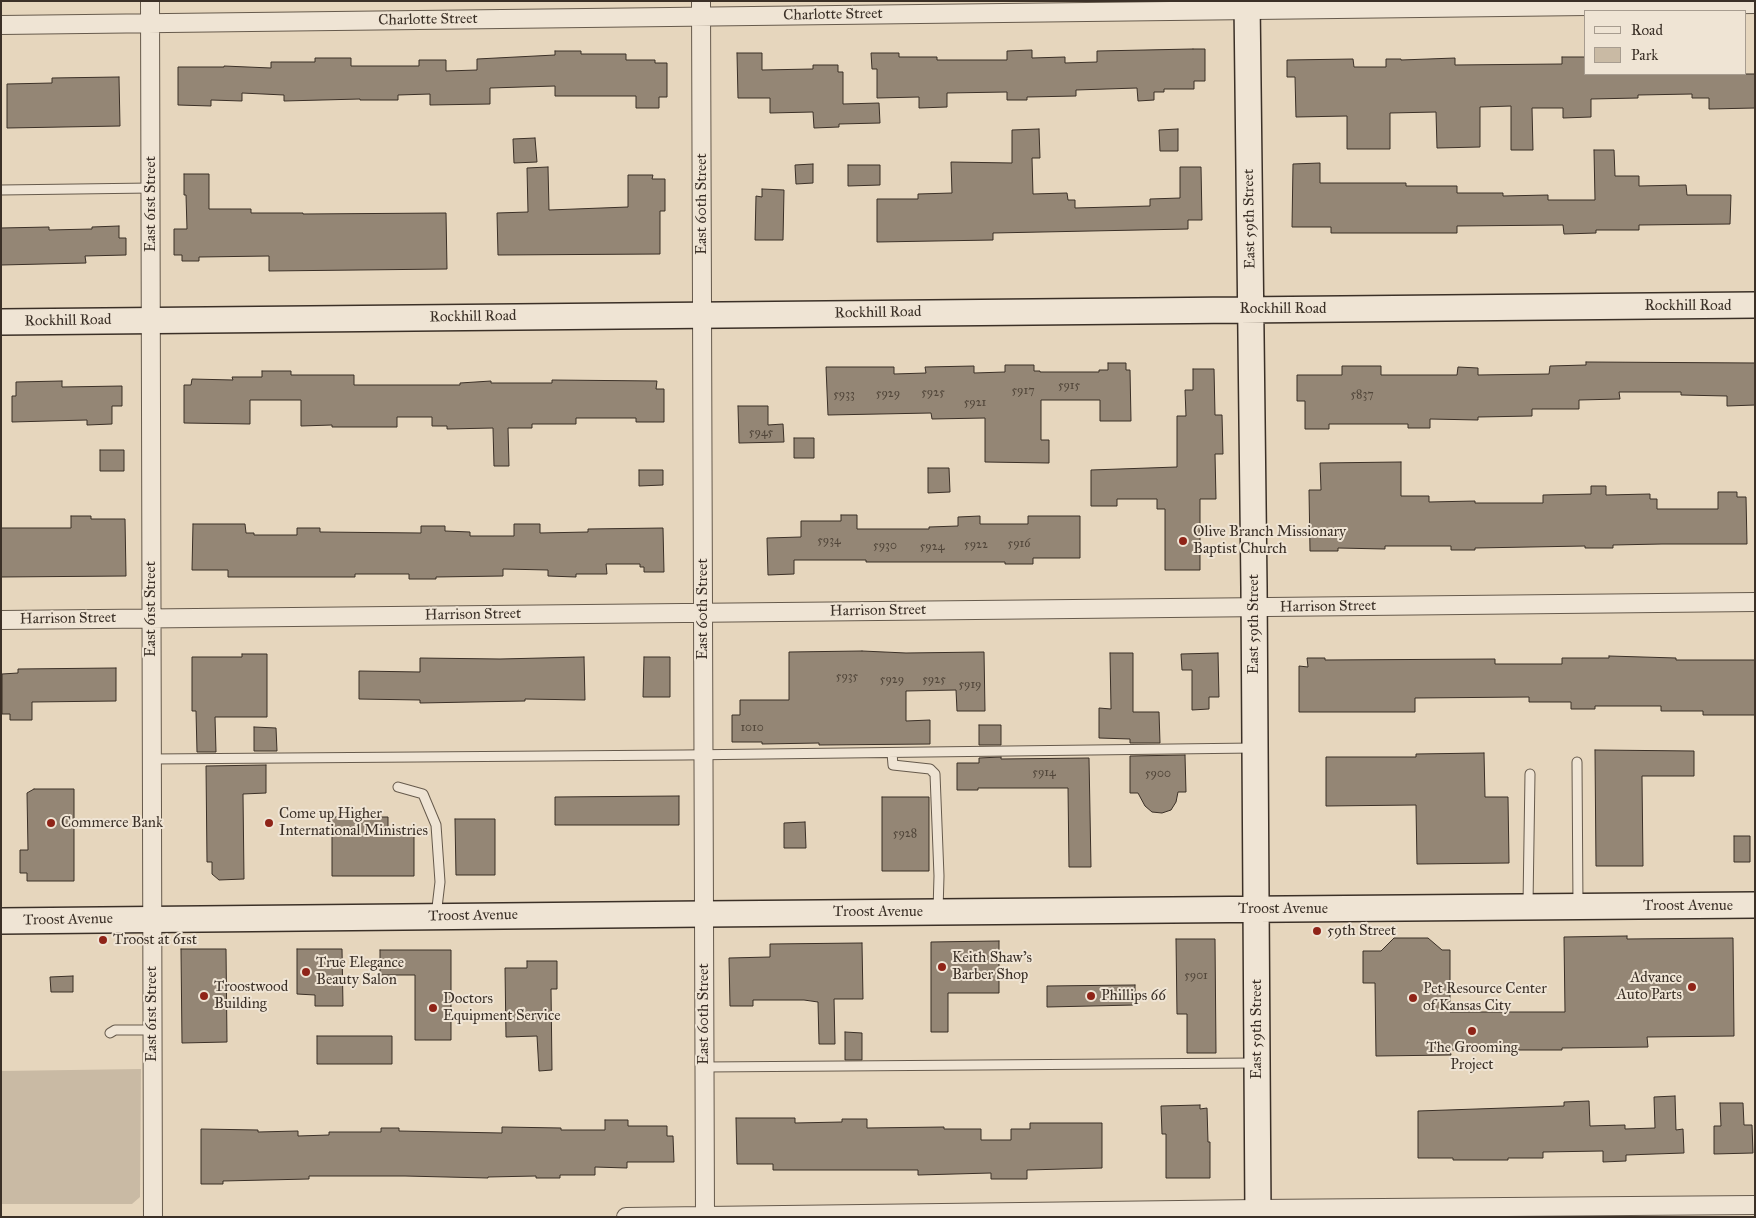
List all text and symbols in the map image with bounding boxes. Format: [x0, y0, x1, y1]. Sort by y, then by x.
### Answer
street label: Charlotte Street [783, 5, 883, 25]
street label: Charlotte Street [378, 10, 478, 30]
legend [1584, 10, 1746, 75]
text: Road [1631, 21, 1663, 39]
text: Park [1631, 46, 1658, 64]
street label: East 60th Street [693, 153, 711, 255]
street label: East 61st Street [142, 156, 160, 252]
street label: East 59th Street [1240, 169, 1260, 269]
street label: Rockhill Road [1644, 297, 1732, 315]
street label: Rockhill Road [1239, 300, 1327, 318]
street label: Rockhill Road [834, 303, 922, 323]
street label: Rockhill Road [429, 307, 517, 327]
street label: Rockhill Road [24, 311, 112, 331]
house number: 5915 [1058, 379, 1080, 393]
house number: 5917 [1011, 384, 1035, 398]
house number: 5925 [921, 386, 945, 400]
house number: 5929 [876, 387, 900, 401]
house number: 5933 [833, 388, 855, 402]
house number: 5837 [1350, 388, 1374, 402]
house number: 5921 [964, 396, 986, 410]
house number: 5945 [749, 426, 773, 440]
place label: Olive Branch Missionary Baptist Church [1193, 523, 1346, 558]
house number: 5934 [817, 534, 841, 548]
marker: Olive Branch Missionary Baptist Church [1177, 535, 1189, 547]
house number: 5916 [1008, 537, 1030, 551]
house number: 5922 [964, 538, 988, 552]
house number: 5930 [873, 539, 897, 553]
house number: 5924 [920, 540, 944, 554]
street label: East 60th Street [694, 558, 712, 660]
street label: East 61st Street [142, 561, 160, 657]
street label: East 59th Street [1245, 574, 1263, 674]
street label: Harrison Street [1280, 597, 1376, 617]
street label: Harrison Street [830, 601, 926, 621]
street label: Harrison Street [425, 605, 521, 625]
street label: Harrison Street [20, 609, 116, 629]
house number: 5935 [836, 670, 858, 684]
house number: 5929 [880, 673, 904, 687]
house number: 5925 [922, 673, 946, 687]
house number: 5919 [958, 678, 982, 692]
house number: 1010 [740, 721, 764, 735]
house number: 5914 [1032, 766, 1056, 780]
house number: 5900 [1145, 767, 1171, 781]
place label: Come up Higher International Ministries [279, 805, 428, 840]
place label: Commerce Bank [61, 814, 163, 832]
marker: Commerce Bank [45, 817, 57, 829]
marker: Come up Higher International Ministries [263, 817, 275, 829]
house number: 5928 [893, 827, 917, 841]
street label: Troost Avenue [1643, 897, 1733, 915]
street label: Troost Avenue [1238, 900, 1328, 918]
street label: Troost Avenue [833, 903, 923, 921]
street label: Troost Avenue [428, 906, 518, 926]
street label: Troost Avenue [23, 910, 113, 930]
place label: 59th Street [1327, 922, 1396, 940]
marker: 59th Street [1311, 925, 1323, 937]
place label: Troost at 61st [113, 931, 197, 949]
marker: Troost at 61st [97, 934, 109, 946]
place label: Keith Shaw's Barber Shop [952, 949, 1032, 984]
place label: True Elegance Beauty Salon [316, 954, 404, 989]
marker: Keith Shaw's Barber Shop [936, 961, 948, 973]
street label: East 60th Street [695, 963, 713, 1065]
street label: East 61st Street [143, 966, 161, 1062]
marker: True Elegance Beauty Salon [300, 966, 312, 978]
house number: 5901 [1184, 969, 1208, 983]
place label: Advance Auto Parts [1617, 969, 1682, 1004]
place label: Troostwood Building [214, 978, 288, 1013]
street label: East 59th Street [1248, 979, 1266, 1079]
place label: Pet Resource Center of Kansas City [1423, 980, 1547, 1015]
marker: Advance Auto Parts [1686, 981, 1698, 993]
place label: Phillips 66 [1101, 987, 1166, 1005]
marker: Troostwood Building [198, 990, 210, 1002]
place label: Doctors Equipment Service [443, 990, 560, 1025]
marker: Phillips 66 [1085, 990, 1097, 1002]
marker: Pet Resource Center of Kansas City [1407, 992, 1419, 1004]
marker: Doctors Equipment Service [427, 1002, 439, 1014]
marker: The Grooming Project [1466, 1025, 1478, 1037]
place label: The Grooming Project [1426, 1039, 1518, 1074]

